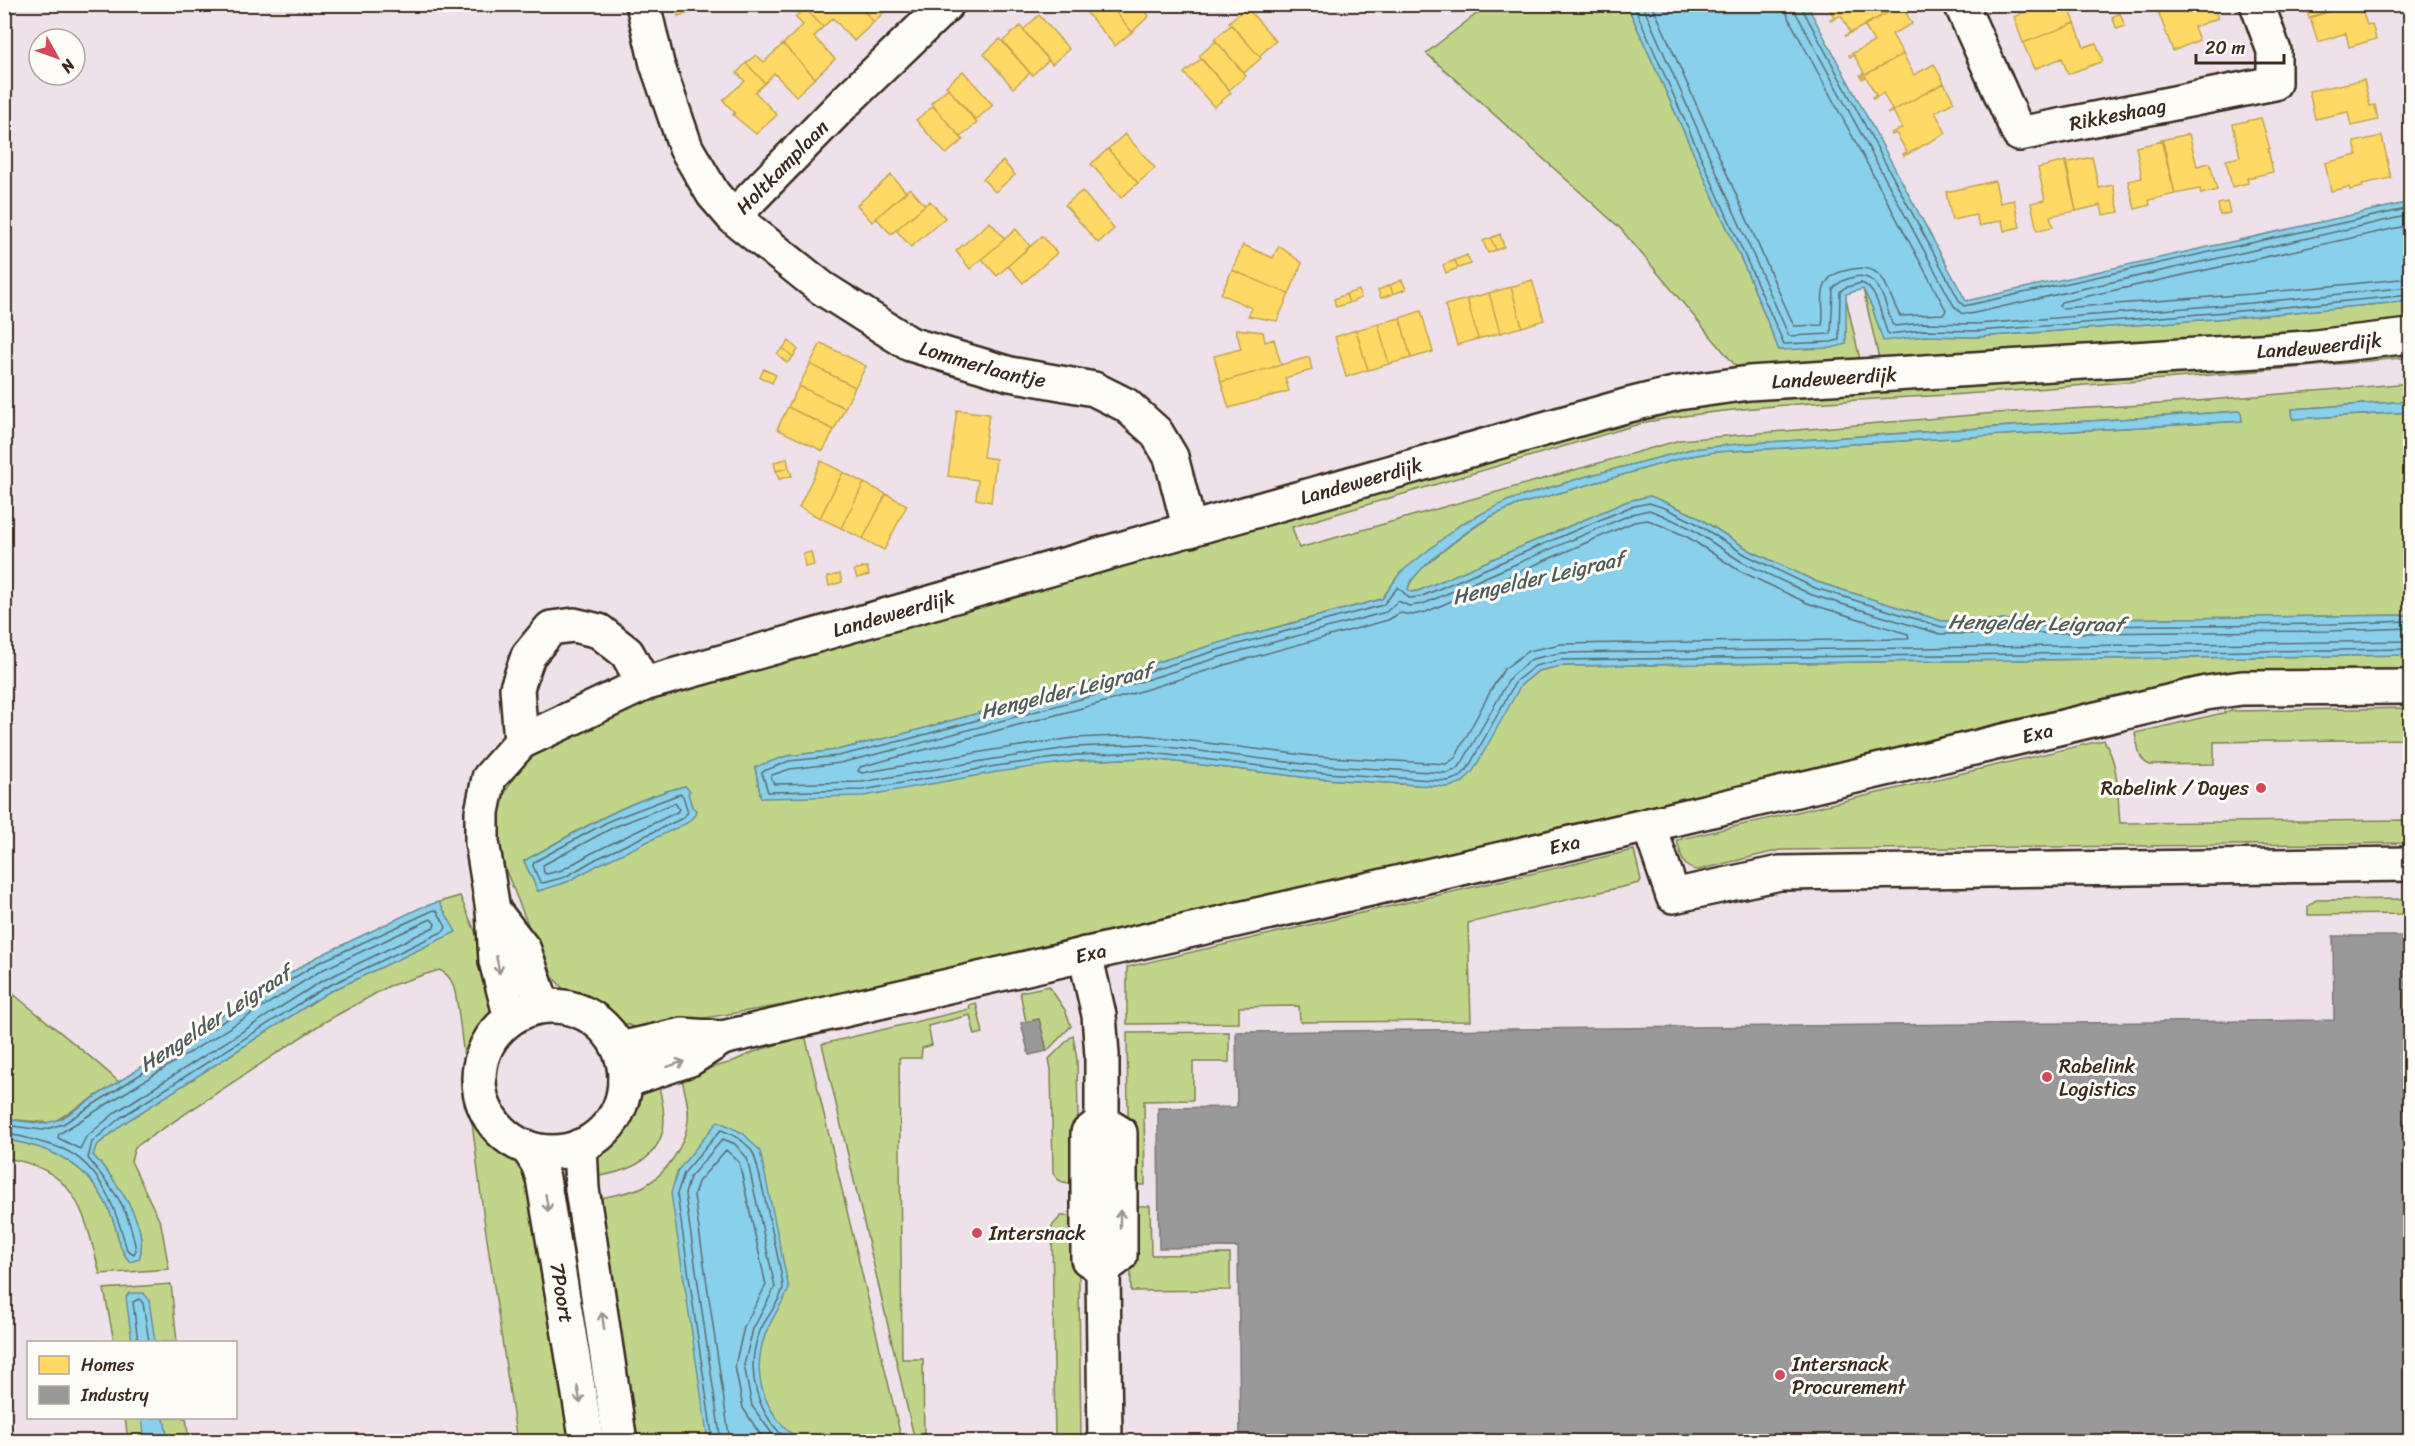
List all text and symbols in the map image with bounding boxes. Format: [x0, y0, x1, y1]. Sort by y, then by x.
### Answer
north arrow [27, 27, 87, 87]
scale bar [2196, 27, 2284, 65]
text: 20 m [2205, 32, 2245, 64]
text: N [53, 52, 83, 81]
street label: Rikkeshaag [2066, 87, 2169, 141]
street label: Holtkamplaan [727, 111, 837, 223]
street label: Landeweerdijk [2256, 322, 2384, 369]
street label: Lommerlaantje [915, 330, 1049, 398]
street label: Landeweerdijk [1770, 356, 1898, 399]
street label: Landeweerdijk [1296, 447, 1426, 515]
water label: Hengelder Leigraaf [1448, 538, 1633, 616]
street label: Landeweerdijk [828, 579, 959, 647]
water label: Hengelder Leigraaf [1948, 602, 2130, 644]
water label: Hengelder Leigraaf [976, 650, 1161, 731]
street label: Exa [2018, 712, 2057, 754]
place label: Rabelink / Dayes [2101, 771, 2250, 806]
marker: Rabelink / Dayes [2254, 781, 2268, 795]
street label: Exa [1545, 824, 1584, 865]
street label: Exa [1072, 933, 1110, 974]
water label: Hengelder Leigraaf [131, 952, 304, 1083]
one-way arrow [493, 955, 504, 974]
place label: Rabelink Logistics [2059, 1049, 2137, 1107]
one-way arrow [666, 1058, 685, 1069]
marker: Rabelink Logistics [2040, 1070, 2054, 1084]
one-way arrow [541, 1192, 552, 1212]
one-way arrow [1114, 1209, 1126, 1229]
place label: Intersnack [988, 1216, 1086, 1251]
marker: Intersnack [970, 1226, 984, 1240]
street label: 7Poort [540, 1260, 584, 1326]
one-way arrow [597, 1312, 608, 1332]
legend [27, 1341, 237, 1419]
place label: Intersnack Procurement [1791, 1347, 1906, 1405]
text: Homes [81, 1349, 135, 1381]
marker: Intersnack Procurement [1773, 1368, 1787, 1382]
text: Industry [80, 1379, 150, 1411]
one-way arrow [574, 1385, 585, 1404]

